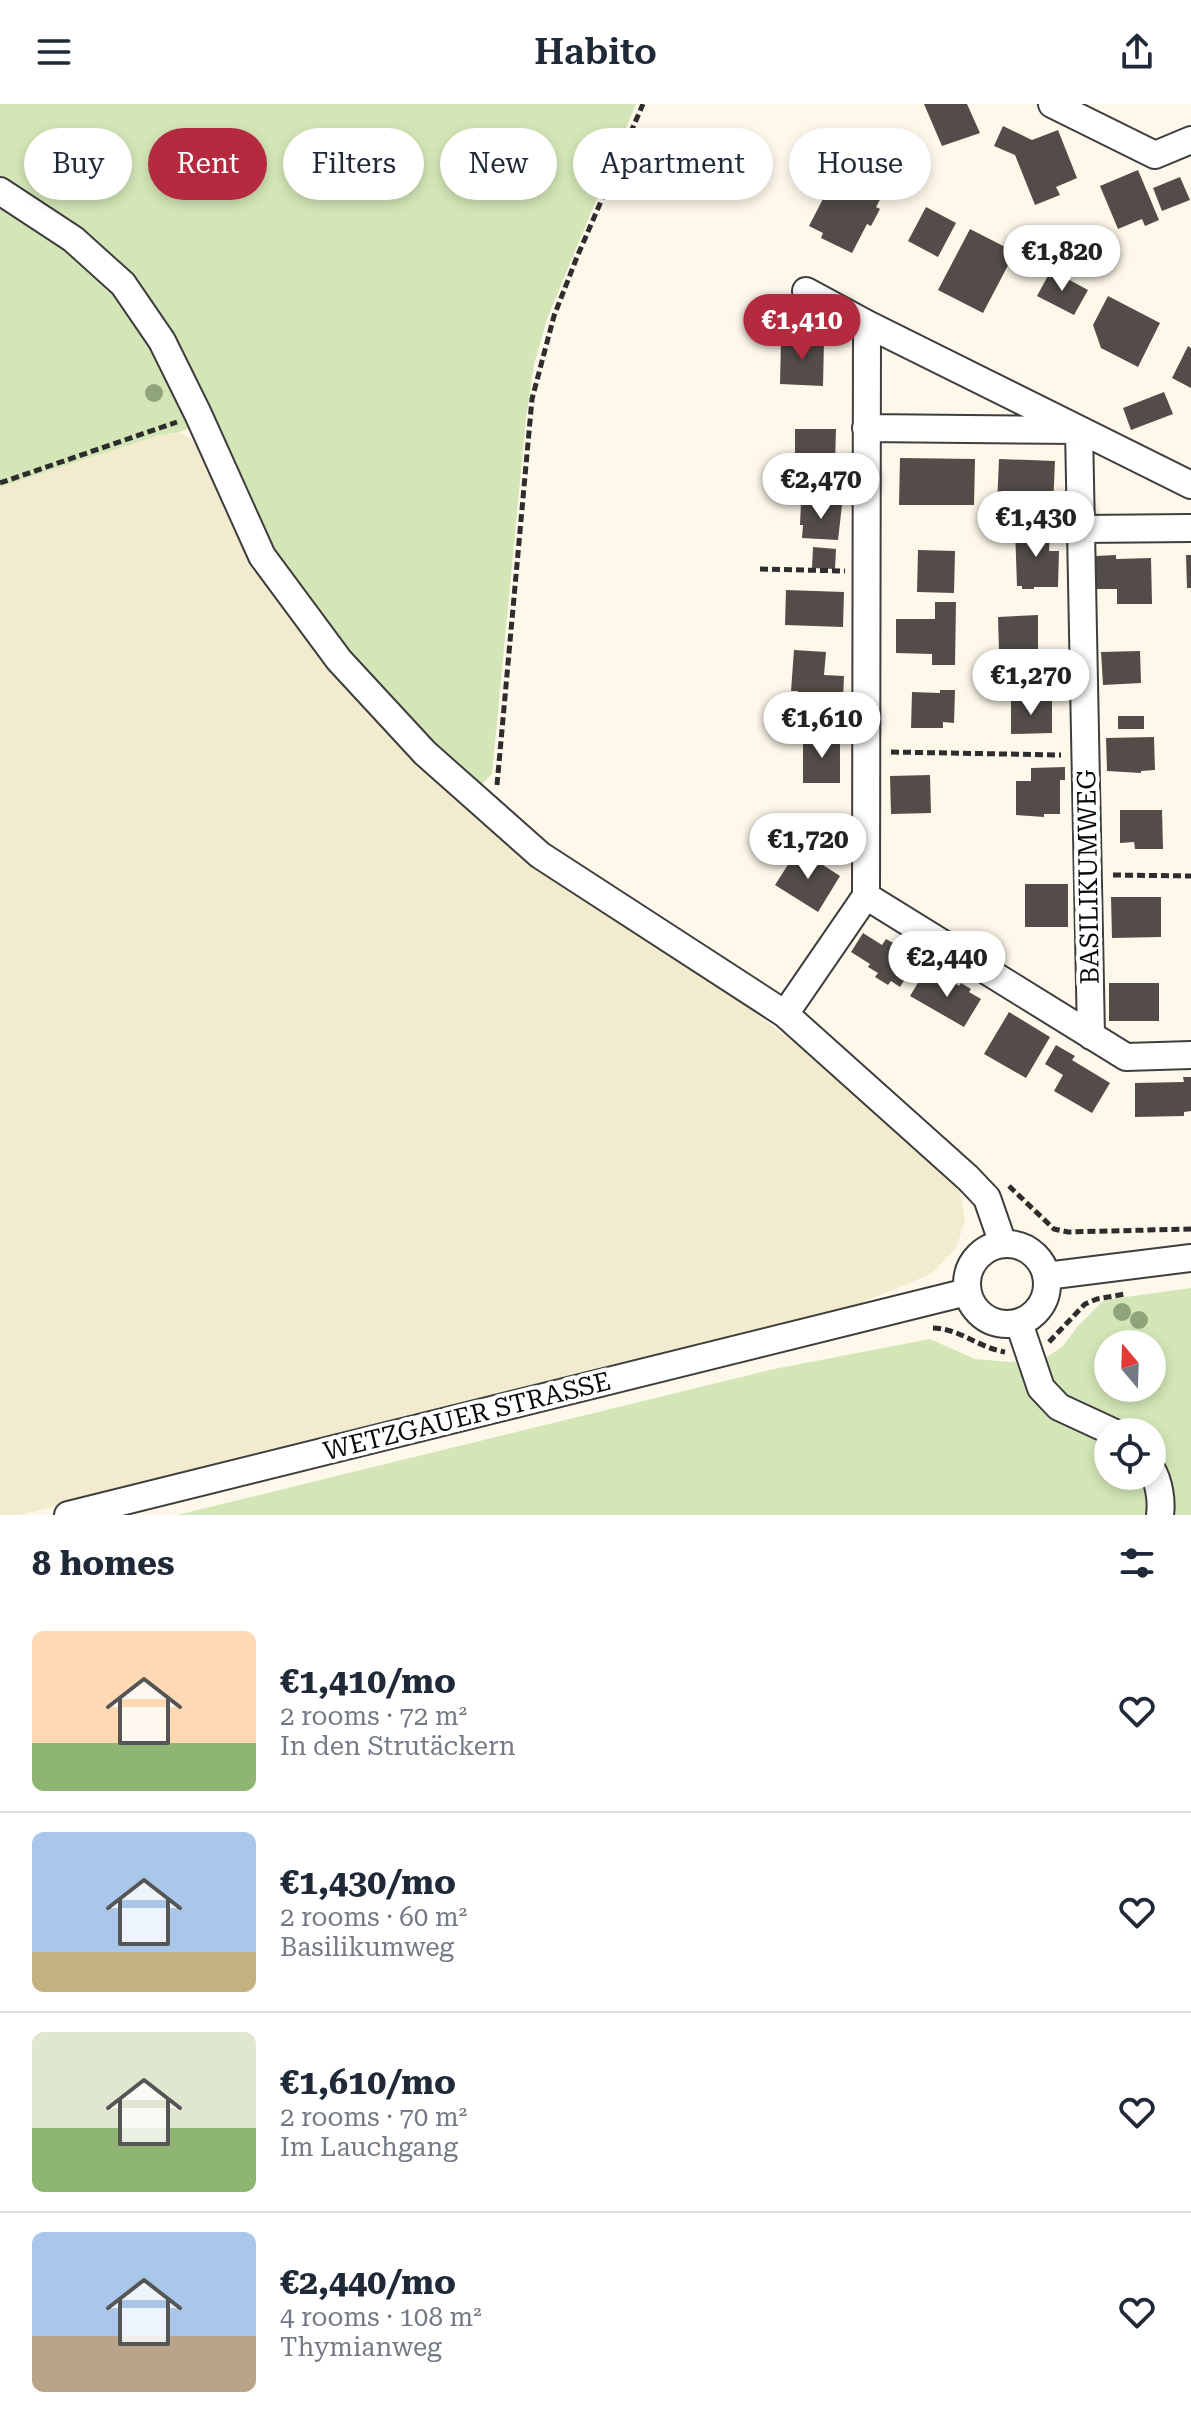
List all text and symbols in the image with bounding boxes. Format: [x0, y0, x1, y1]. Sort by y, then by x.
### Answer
icon: menu [32, 30, 76, 74]
icon: share [1115, 30, 1159, 74]
text: Habito [534, 31, 657, 73]
chip: Buy [24, 128, 132, 200]
chip: Rent [148, 128, 267, 200]
chip: Filters [283, 128, 424, 200]
chip: New [440, 128, 557, 200]
chip: Apartment [573, 128, 773, 200]
chip: House [789, 128, 931, 200]
pin: €1,820 [997, 225, 1127, 293]
text: €1,820 [1021, 236, 1103, 266]
pin: €1,410 [737, 294, 867, 362]
text: €1,410 [761, 305, 843, 335]
pin: €2,470 [756, 453, 886, 521]
text: €2,470 [780, 464, 862, 494]
pin: €1,430 [971, 491, 1101, 559]
text: €1,430 [995, 502, 1077, 532]
pin: €1,270 [966, 649, 1096, 717]
text: €1,270 [990, 660, 1072, 690]
pin: €1,610 [757, 692, 887, 760]
text: €1,610 [781, 703, 863, 733]
street label: BASILIKUMWEG [1071, 769, 1105, 985]
pin: €1,720 [743, 813, 873, 881]
text: €1,720 [767, 824, 849, 854]
pin: €2,440 [882, 931, 1012, 999]
text: €2,440 [906, 942, 988, 972]
north arrow [1094, 1330, 1166, 1402]
map controls [1094, 1330, 1166, 1490]
street label: WETZGAUER STRASSE [320, 1366, 614, 1466]
button: locate [1094, 1418, 1166, 1490]
icon: filters [1115, 1541, 1159, 1585]
text: 8 homes [32, 1543, 175, 1583]
text: €1,410/mo [280, 1661, 456, 1701]
icon: home [96, 1663, 192, 1759]
icon: heart [1115, 1689, 1159, 1733]
text: 2 rooms · 72 m² [280, 1701, 467, 1731]
text: In den Strutäckern [280, 1731, 515, 1761]
text: €1,430/mo [280, 1862, 456, 1902]
icon: home [96, 1864, 192, 1960]
icon: heart [1115, 1890, 1159, 1934]
text: 2 rooms · 60 m² [280, 1902, 467, 1932]
text: Basilikumweg [280, 1932, 454, 1962]
text: €1,610/mo [280, 2062, 456, 2102]
icon: home [96, 2064, 192, 2160]
icon: heart [1115, 2090, 1159, 2134]
text: 2 rooms · 70 m² [280, 2102, 467, 2132]
text: Im Lauchgang [280, 2132, 458, 2162]
text: €2,440/mo [280, 2262, 456, 2302]
icon: home [96, 2264, 192, 2360]
icon: heart [1115, 2290, 1159, 2334]
text: 4 rooms · 108 m² [280, 2302, 482, 2332]
text: Thymianweg [280, 2332, 442, 2362]

